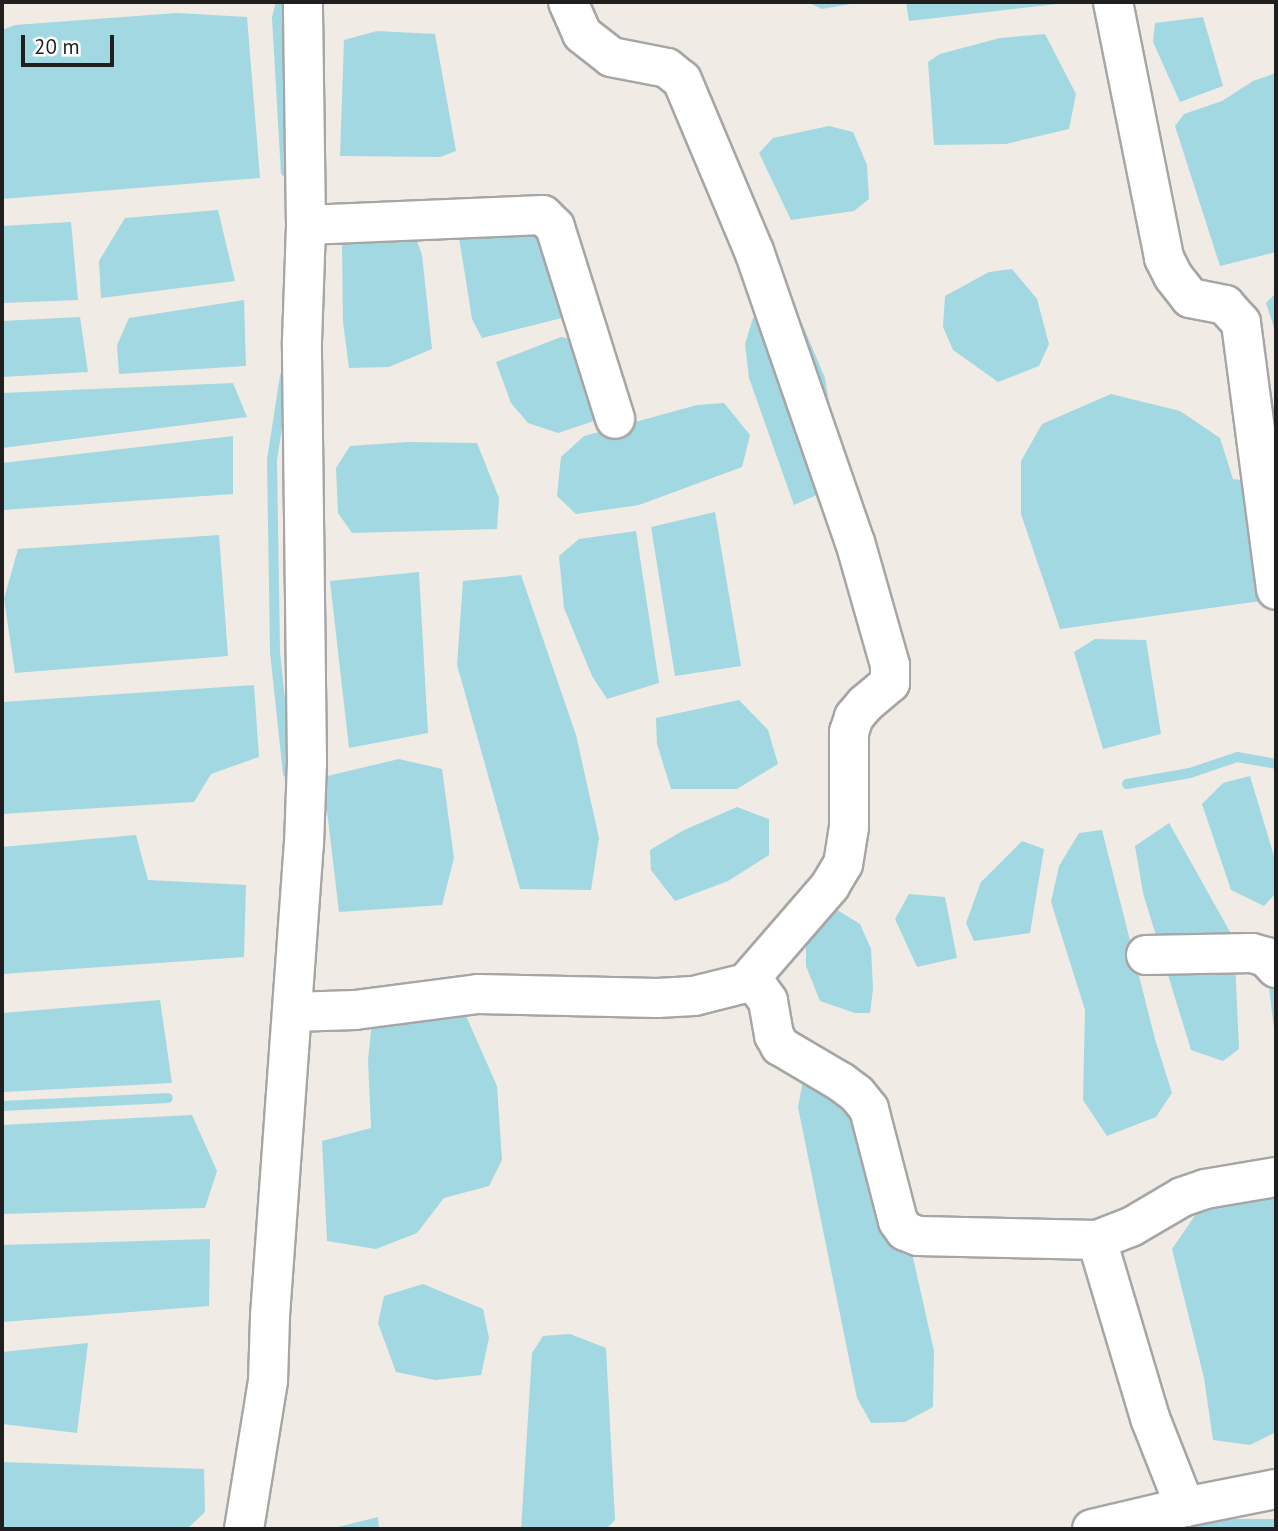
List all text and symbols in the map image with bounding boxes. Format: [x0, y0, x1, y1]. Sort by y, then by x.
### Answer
scale bar [24, 21, 117, 65]
text: 20 m [34, 33, 80, 60]

